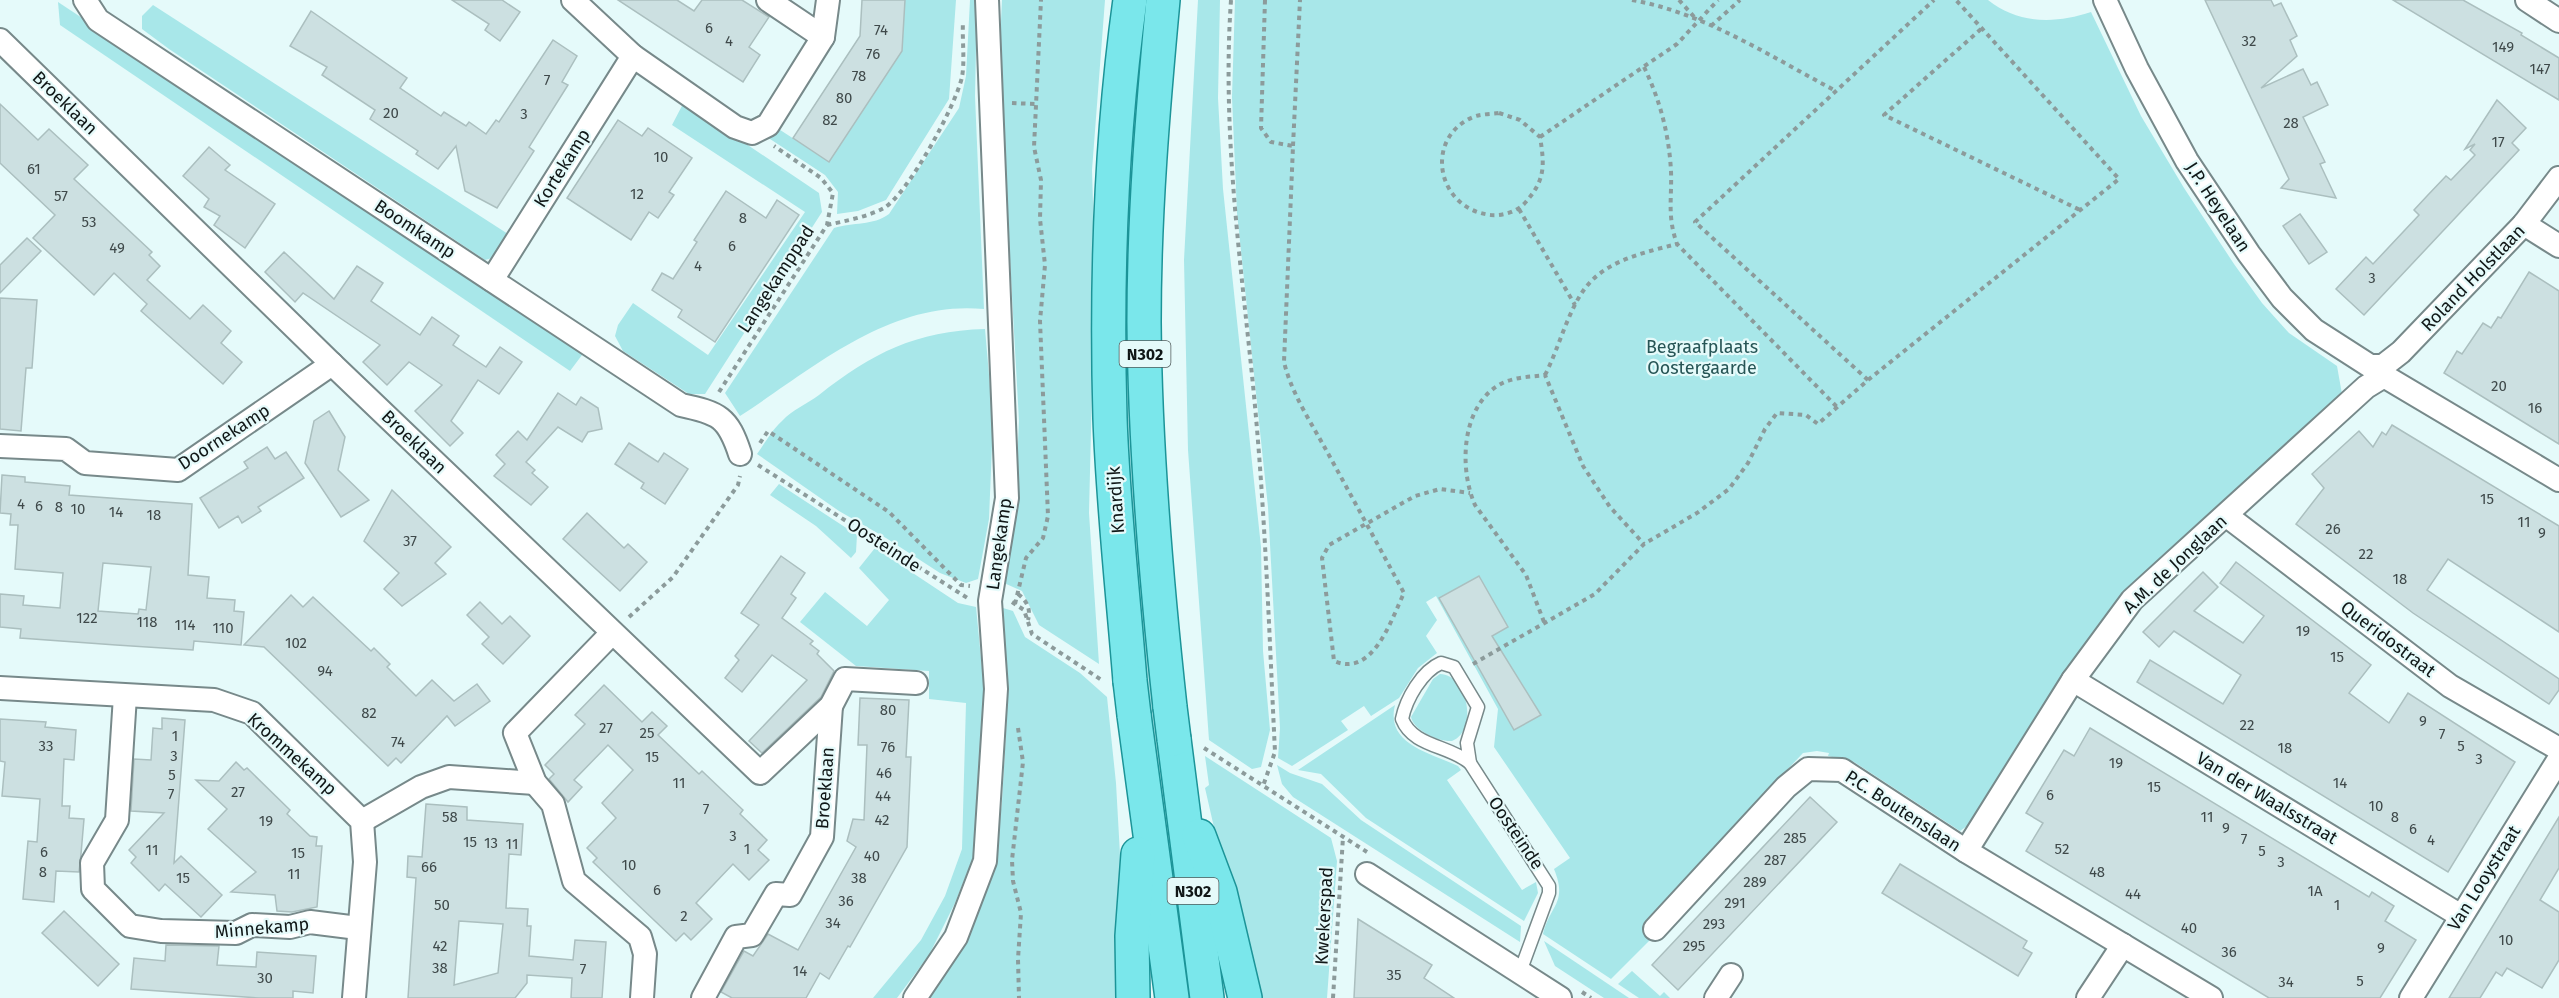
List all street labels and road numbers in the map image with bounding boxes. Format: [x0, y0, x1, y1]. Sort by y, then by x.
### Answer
street label: Broeklaan [28, 67, 102, 139]
street label: Kortekamp [529, 125, 595, 211]
street label: J.P. Heyelaan [2181, 158, 2255, 256]
street label: Boomkamp [370, 195, 460, 263]
street label: Roland Holstlaan [2416, 220, 2530, 336]
street label: Langekamppad [733, 221, 819, 337]
road number: N302 [1120, 341, 1170, 367]
street label: Doornekamp [174, 399, 274, 475]
street label: Broeklaan [377, 406, 451, 478]
street label: Knardijk [1103, 465, 1129, 534]
street label: Langekamp [982, 496, 1016, 592]
street label: A.M. de Jonglaan [2118, 510, 2232, 618]
street label: Oosteinde [843, 513, 925, 577]
street label: Queridostraat [2336, 596, 2440, 682]
street label: Krommekamp [243, 708, 341, 800]
street label: Broeklaan [811, 746, 839, 830]
street label: Van der Waalsstraat [2192, 747, 2342, 849]
street label: P.C. Boutenslaan [1841, 765, 1965, 857]
street label: Oosteinde [1483, 792, 1549, 874]
street label: Van Looystraat [2443, 821, 2525, 935]
street label: Kwekerspad [1310, 866, 1338, 966]
road number: N302 [1168, 878, 1218, 904]
street label: Minnekamp [214, 913, 310, 943]

